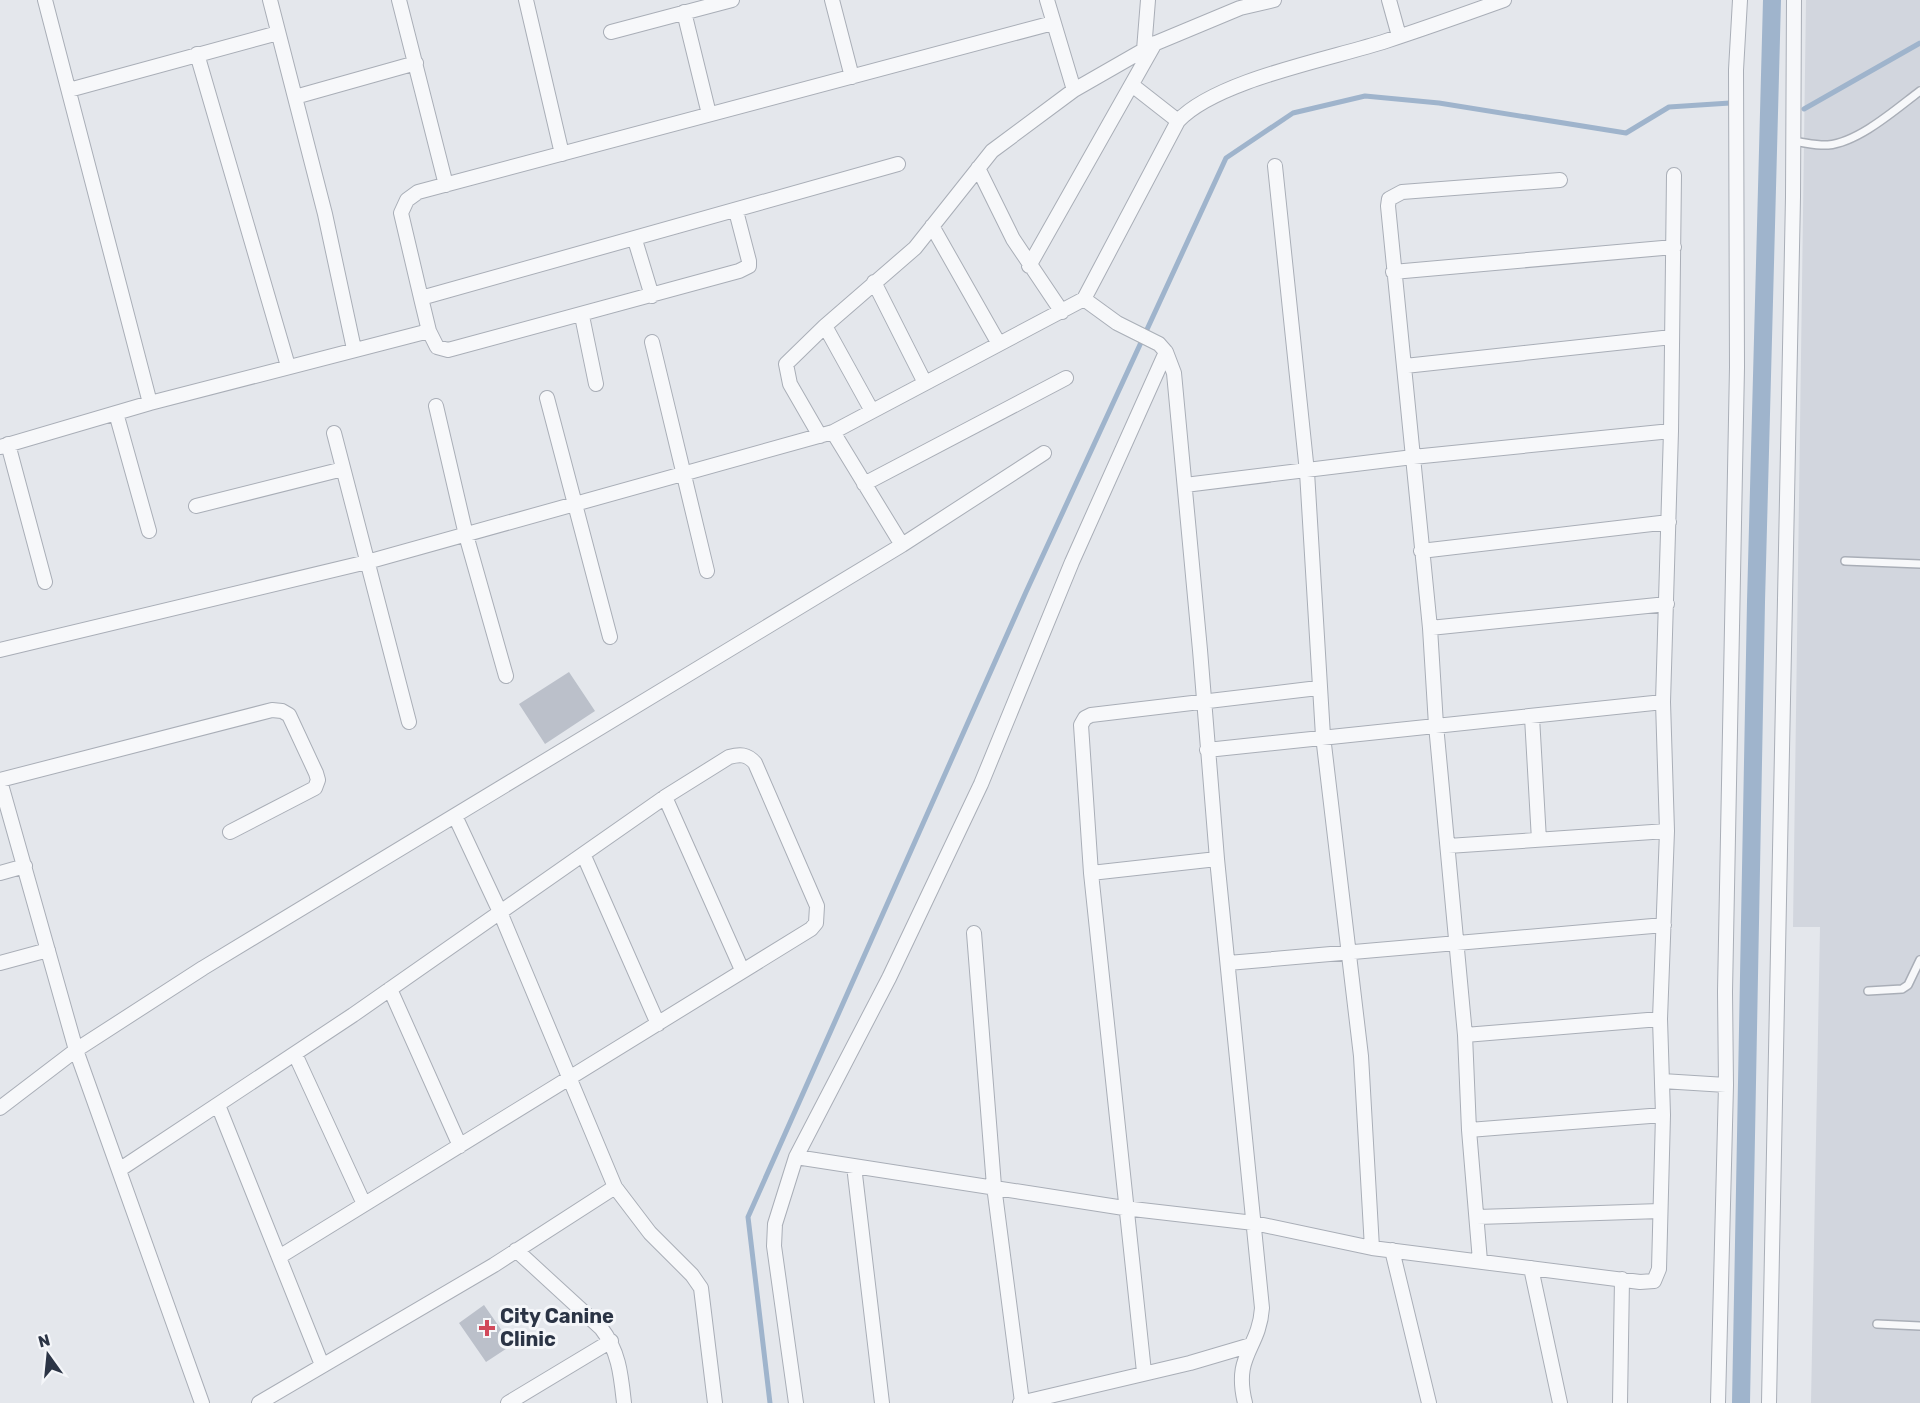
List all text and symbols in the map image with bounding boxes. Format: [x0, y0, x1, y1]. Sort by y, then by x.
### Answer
place label: City Canine Clinic [500, 1304, 614, 1351]
marker: City Canine Clinic [478, 1319, 496, 1337]
north arrow [18, 1325, 78, 1385]
text: N [36, 1330, 52, 1352]

